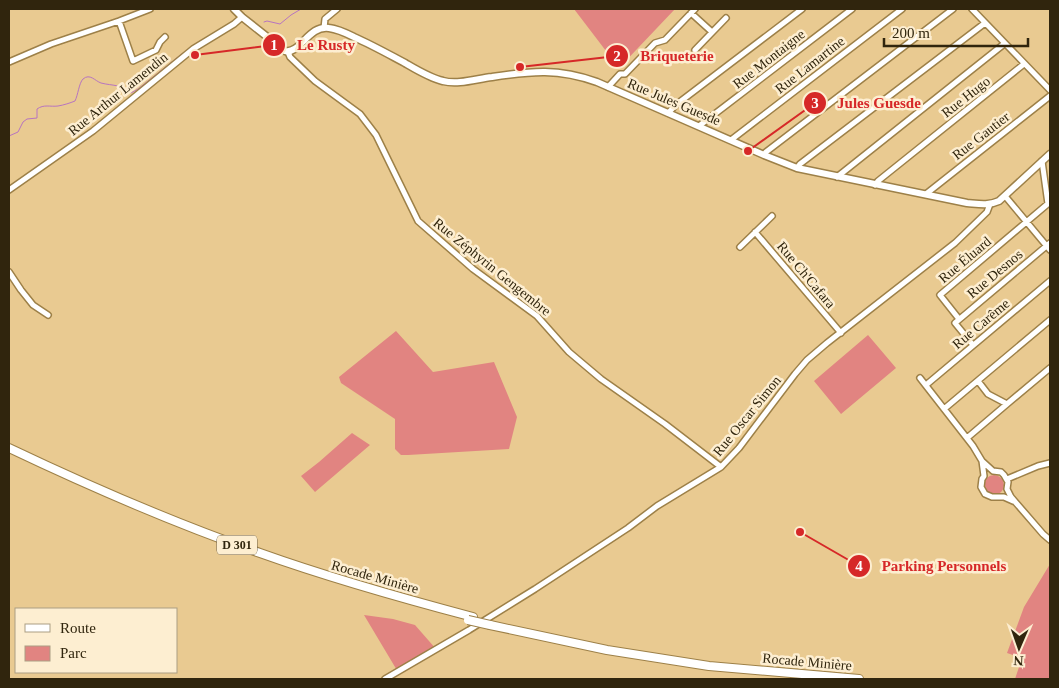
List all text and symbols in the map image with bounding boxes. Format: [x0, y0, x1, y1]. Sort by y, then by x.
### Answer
scale bar [884, 15, 1028, 47]
text: 200 m [892, 25, 930, 41]
street label: Rue Montaigne [730, 26, 808, 92]
callout: Le Rusty [262, 30, 365, 60]
street label: Rue Lamartine [772, 33, 848, 97]
text: 1 [270, 37, 278, 53]
text: Le Rusty [297, 37, 355, 53]
callout: Briqueterie [605, 41, 723, 71]
text: 2 [613, 48, 621, 64]
text: Briqueterie [640, 48, 714, 64]
street label: Rue Arthur Lamendin [66, 50, 170, 138]
street label: Rue Hugo [939, 73, 993, 121]
street label: Rue Jules Guesde [625, 76, 723, 128]
callout: Jules Guesde [802, 88, 931, 118]
text: 3 [811, 95, 819, 111]
text: Jules Guesde [837, 95, 921, 111]
street label: Rue Gautier [950, 109, 1013, 163]
street label: Rue Zéphyrin Gengembre [430, 215, 554, 319]
street label: Rue Éluard [935, 233, 994, 286]
street label: Rue Ch'Cafara [774, 239, 839, 312]
street label: Rue Desnos [964, 247, 1026, 301]
street label: Rue Carême [950, 296, 1012, 352]
street label: Rue Oscar Simon [710, 373, 784, 459]
road number: D 301 [217, 536, 257, 554]
callout: Parking Personnels [846, 551, 1016, 581]
street label: Rocade Minière [330, 557, 420, 597]
text: 4 [855, 558, 863, 574]
text: Parking Personnels [882, 558, 1006, 574]
legend [15, 608, 178, 673]
text: Route [60, 620, 96, 636]
north arrow [994, 623, 1044, 673]
text: Parc [60, 645, 87, 661]
street label: Rocade Minière [762, 651, 852, 673]
text: N [1013, 653, 1024, 668]

